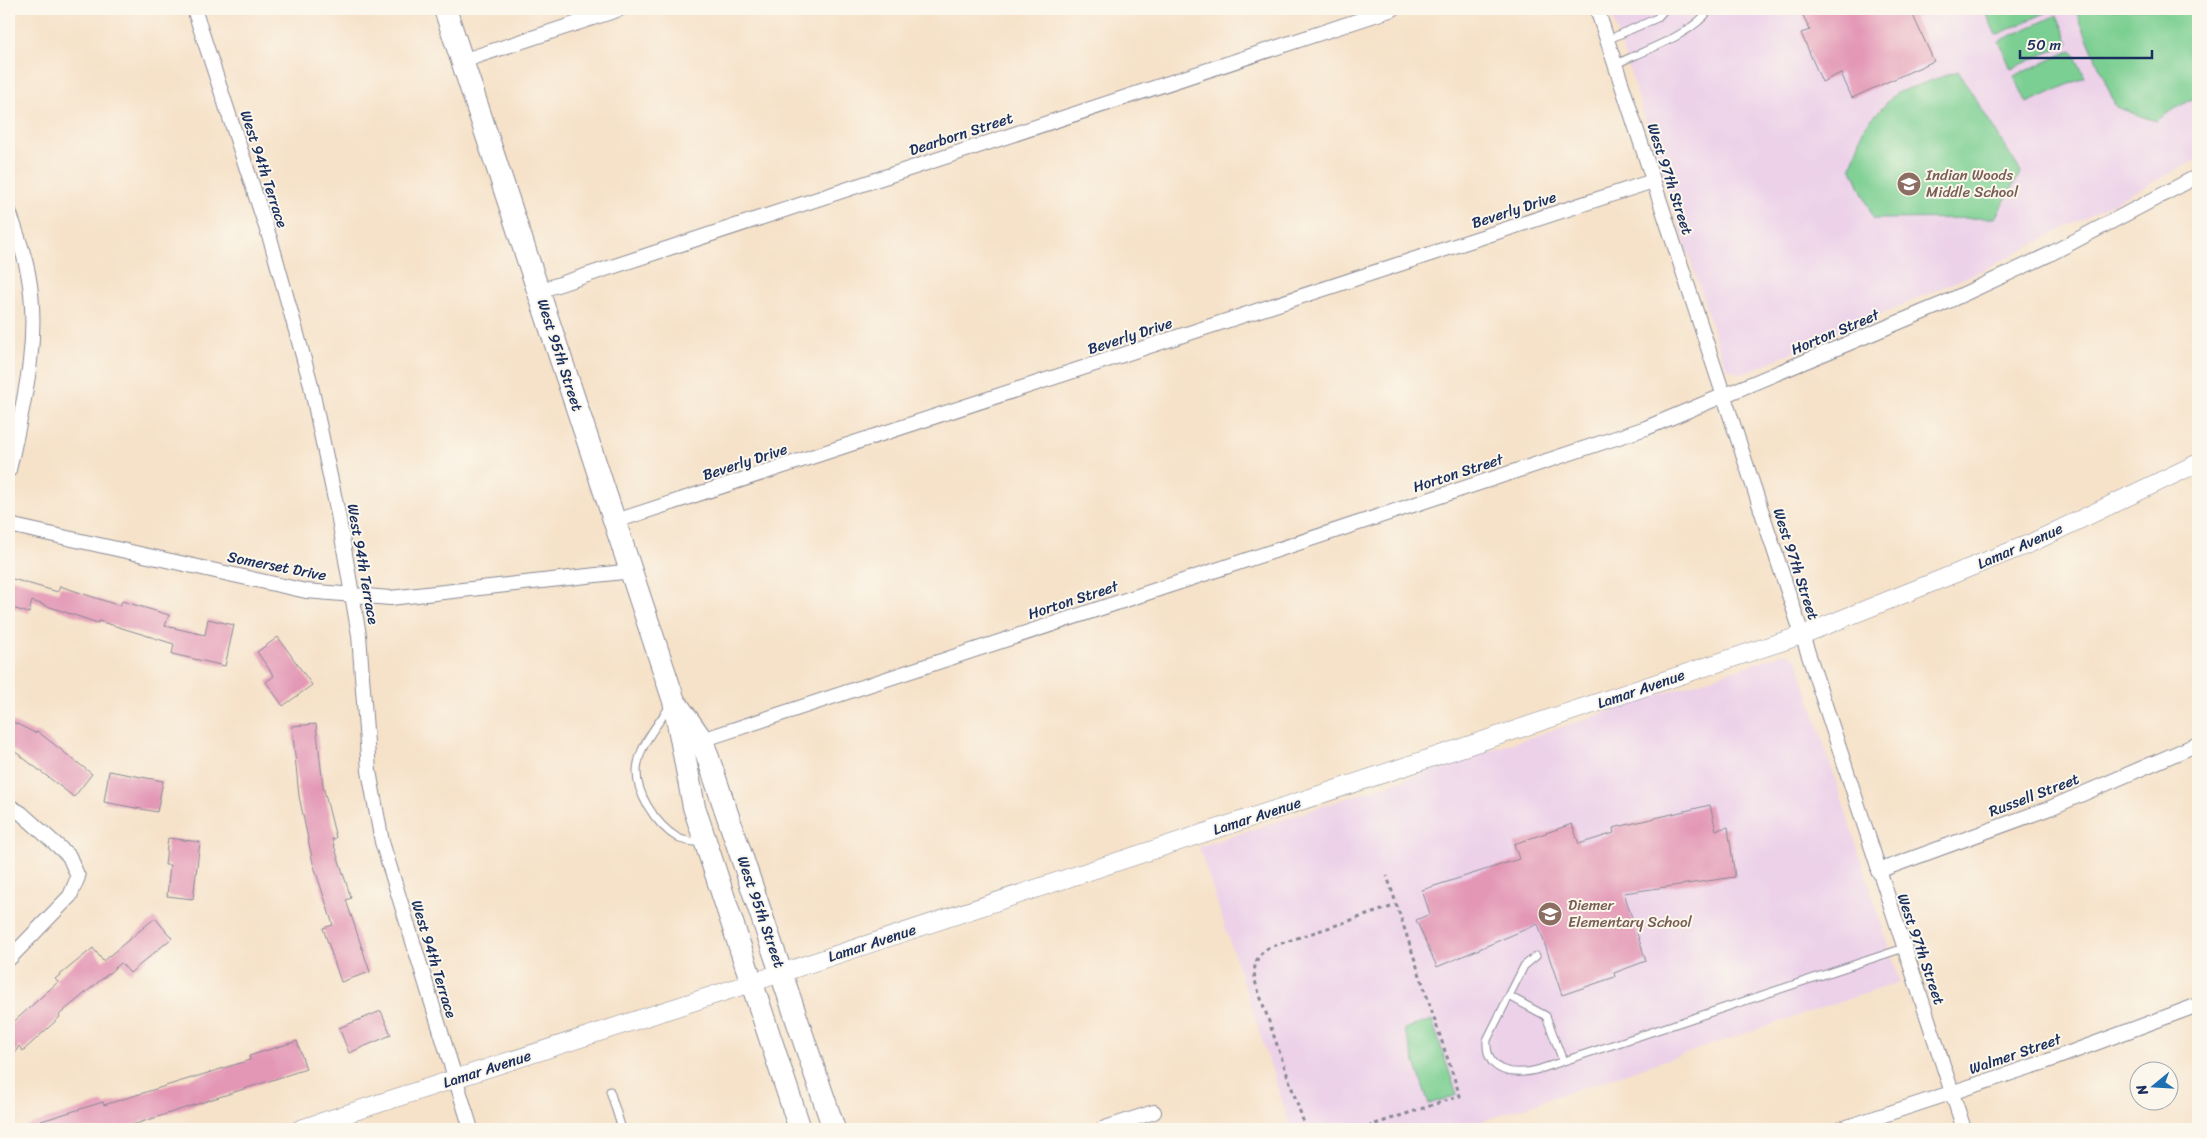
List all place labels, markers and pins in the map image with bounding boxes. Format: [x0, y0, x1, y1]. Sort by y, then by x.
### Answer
place label: Indian Woods Middle School [1925, 162, 2019, 205]
school or university icon: Indian Woods Middle School [1896, 171, 1922, 197]
place label: Diemer Elementary School [1568, 892, 1693, 935]
school or university icon: Diemer Elementary School [1537, 901, 1563, 927]

